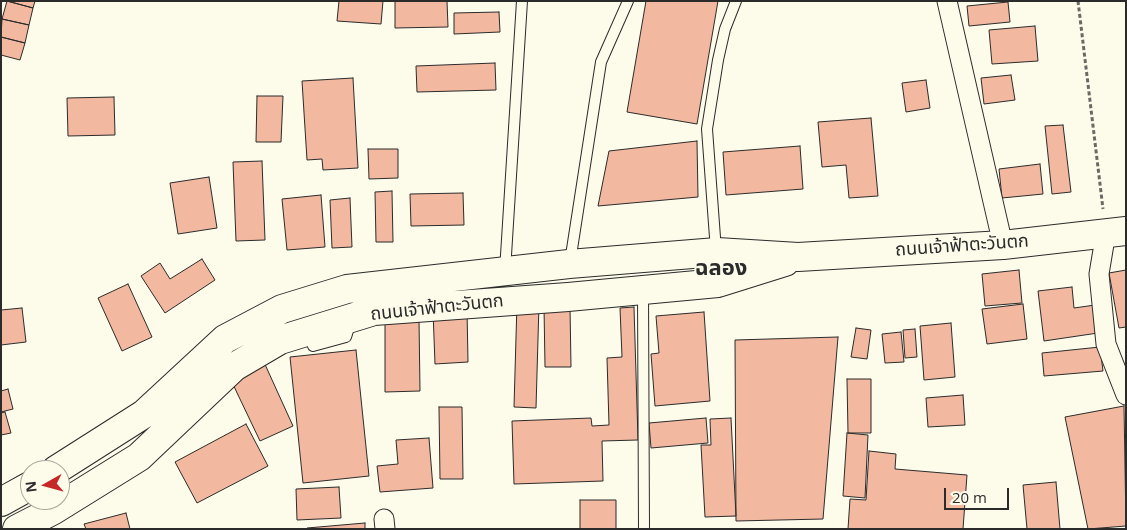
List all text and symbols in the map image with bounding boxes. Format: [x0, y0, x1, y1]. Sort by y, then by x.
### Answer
street label: ถนนเจ้าฟ้าตะวันตก [894, 231, 1030, 261]
district label: ฉลอง [695, 256, 747, 282]
street label: ถนนเจ้าฟ้าตะวันตก [369, 290, 505, 326]
north arrow [20, 460, 70, 510]
scale bar [947, 478, 1012, 510]
text: N [20, 480, 41, 494]
text: 20 m [952, 487, 987, 507]

